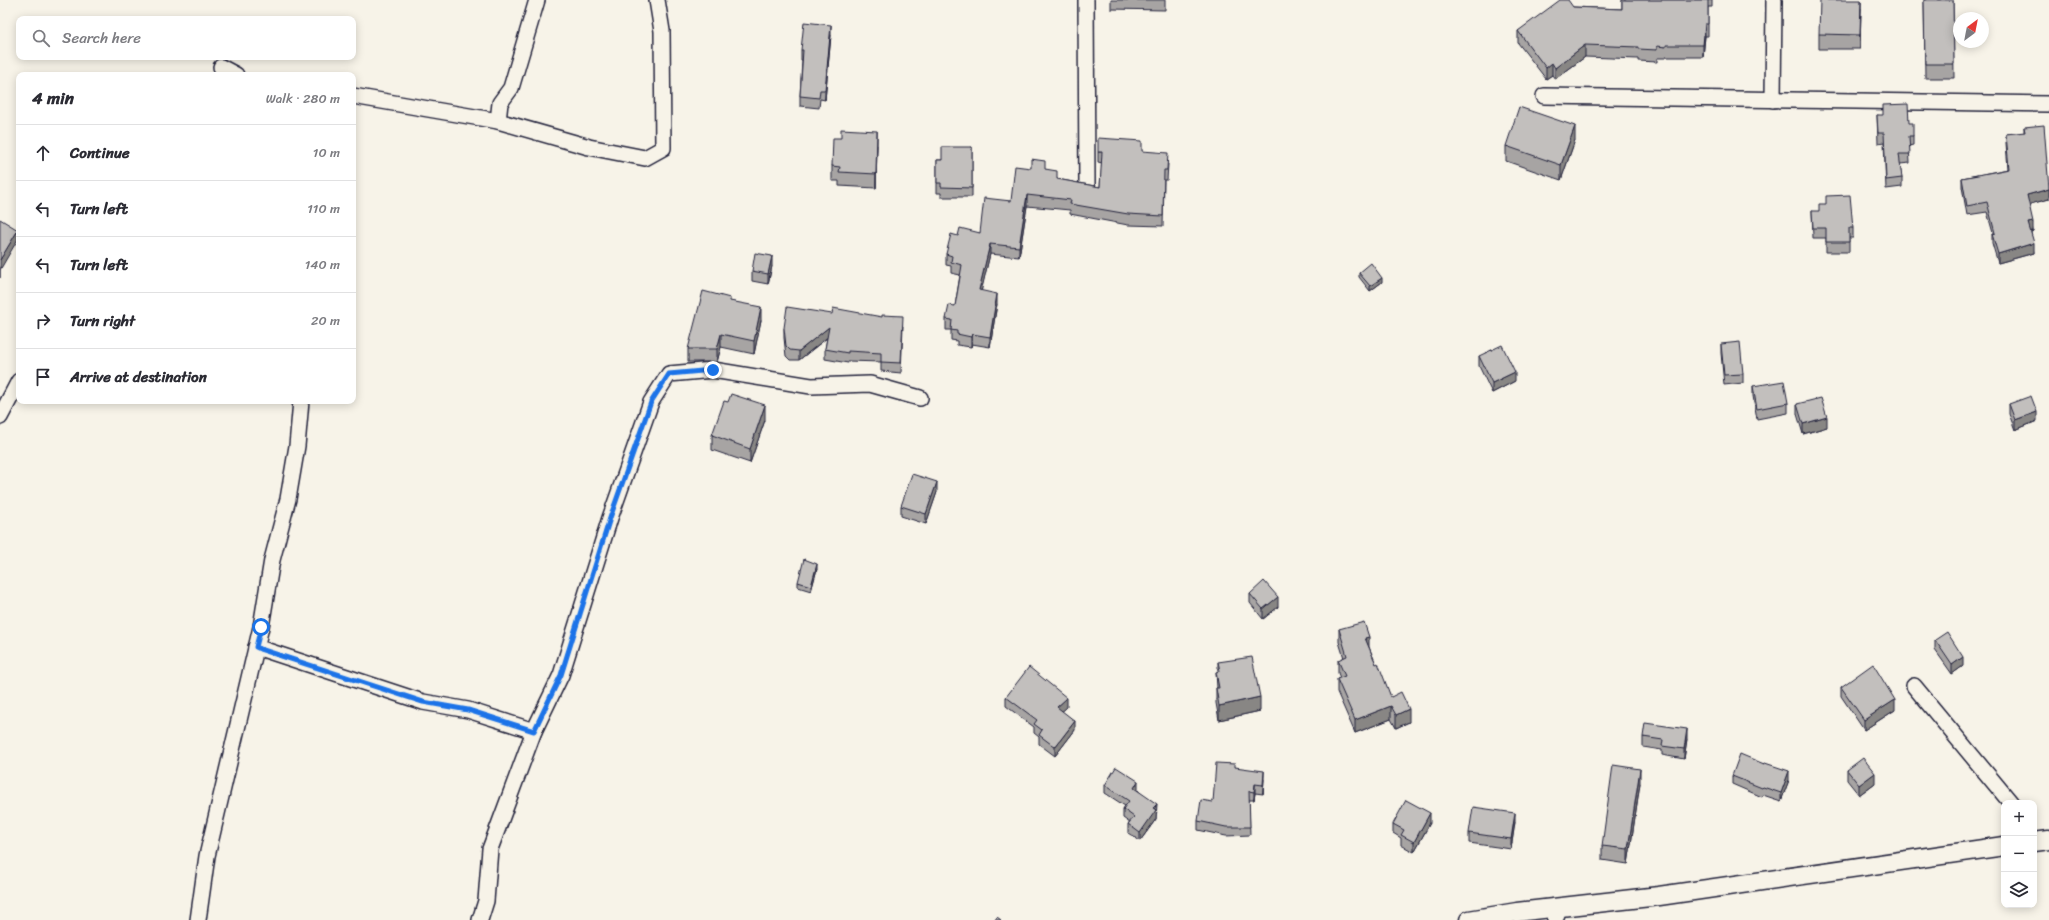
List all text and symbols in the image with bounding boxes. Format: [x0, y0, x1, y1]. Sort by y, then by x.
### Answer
north arrow [1953, 12, 1989, 48]
search box [16, 16, 356, 60]
text: Search here [62, 25, 141, 51]
icon: search [30, 27, 52, 49]
text: 4 min [32, 83, 74, 113]
text: Walk · 280 m [266, 87, 340, 110]
text: Continue [70, 140, 130, 166]
text: 10 m [313, 141, 340, 164]
icon: ahead [32, 142, 54, 164]
text: Turn left [70, 196, 128, 222]
text: 110 m [307, 197, 340, 220]
icon: left [32, 198, 54, 220]
text: Turn left [70, 252, 128, 278]
text: 140 m [305, 253, 340, 276]
icon: left [32, 254, 54, 276]
text: Turn right [70, 308, 135, 334]
text: 20 m [311, 309, 340, 332]
icon: right [32, 310, 54, 332]
route end [704, 361, 722, 379]
text: Arrive at destination [70, 364, 207, 390]
icon: arrive [32, 366, 54, 388]
route start [252, 618, 270, 636]
map controls [2001, 800, 2037, 908]
button: + [2001, 800, 2037, 836]
button: − [2001, 836, 2037, 872]
button: layers [2001, 872, 2037, 908]

